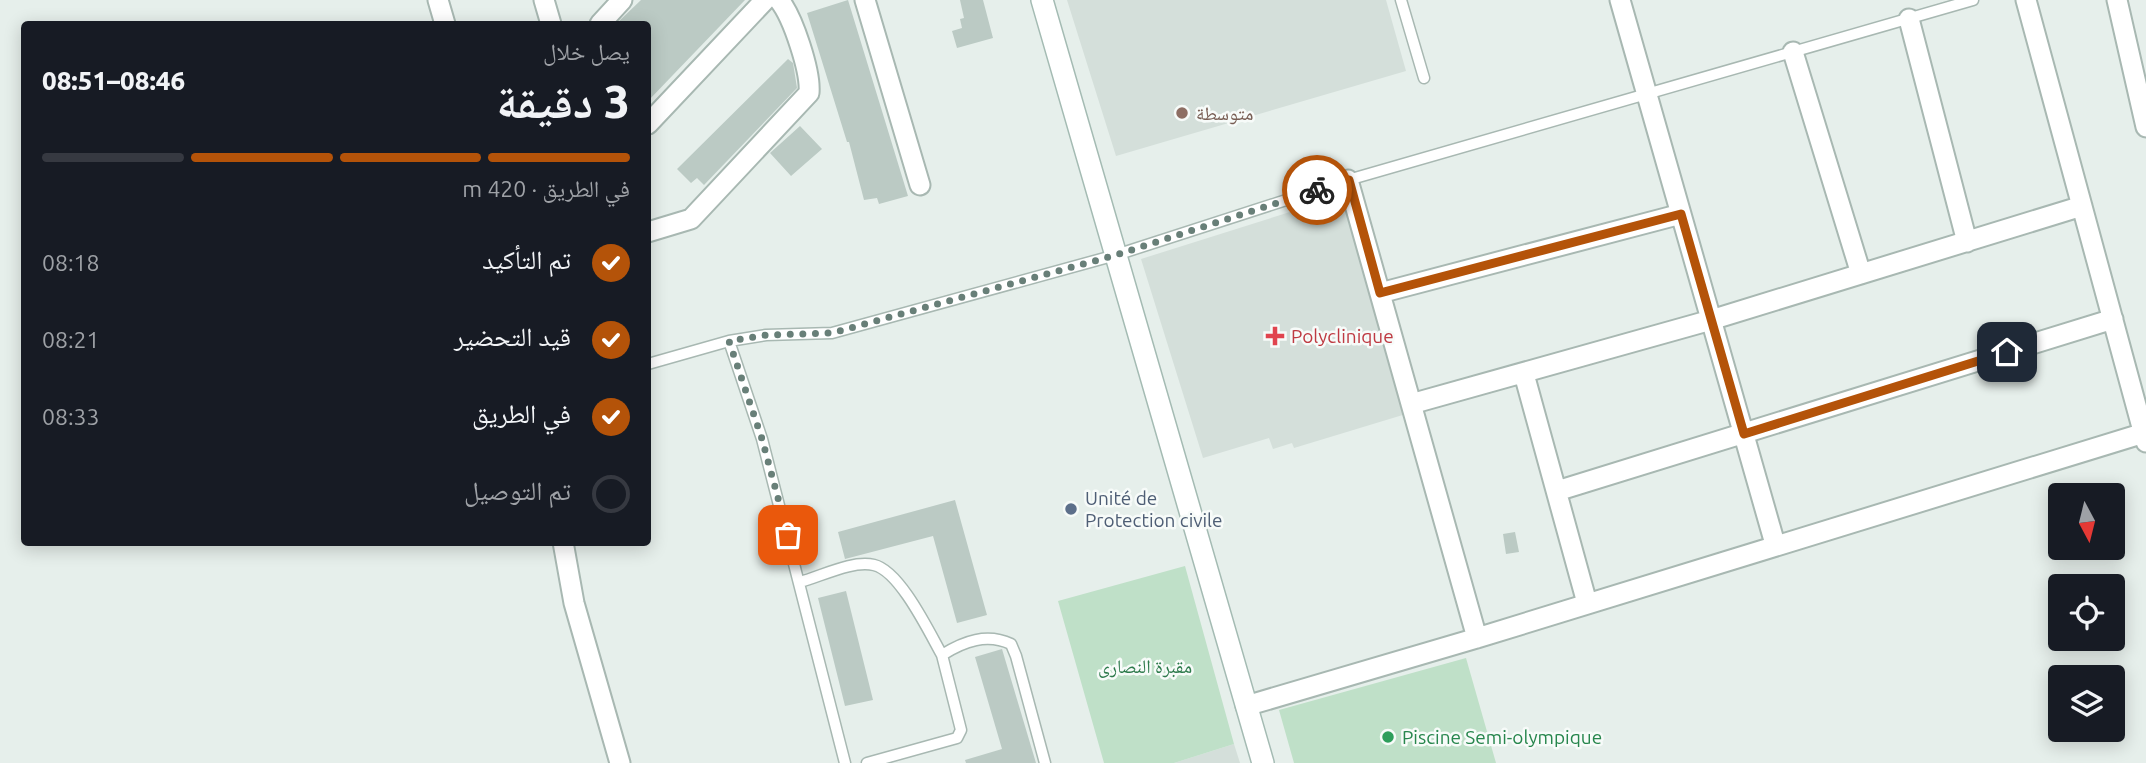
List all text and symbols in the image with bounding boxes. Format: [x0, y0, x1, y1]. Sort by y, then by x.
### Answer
text: يصل خلال [543, 39, 630, 64]
text: 08:46–08:51 [42, 66, 185, 95]
text: 3 دقيقة [496, 75, 630, 127]
place label: متوسطة [1196, 102, 1253, 125]
marker: متوسطة [1174, 105, 1190, 121]
courier [1282, 155, 1352, 225]
icon: bike [1298, 171, 1336, 209]
text: في الطريق · 420 m [462, 176, 630, 201]
icon: check [592, 244, 630, 282]
text: تم التأكيد [482, 245, 571, 274]
text: 08:18 [42, 250, 100, 275]
icon: check [592, 321, 630, 359]
text: قيد التحضير [454, 322, 571, 351]
pin [1977, 322, 2037, 382]
place label: Polyclinique [1291, 325, 1394, 347]
marker: Polyclinique [1265, 326, 1285, 346]
text: 08:21 [42, 327, 100, 352]
icon: home [1988, 333, 2026, 371]
icon: check [592, 398, 630, 436]
text: في الطريق [472, 399, 571, 428]
text: 08:33 [42, 404, 100, 429]
text: تم التوصيل [464, 476, 571, 505]
north arrow [2048, 483, 2124, 560]
map controls [2048, 483, 2125, 742]
place label: Unité de Protection civile [1085, 487, 1223, 531]
marker: Unité de Protection civile [1063, 501, 1079, 517]
pin [758, 505, 818, 565]
icon: bag [769, 516, 807, 554]
button: locate [2048, 574, 2125, 651]
park label: مقبرة النصارى [1098, 655, 1192, 678]
button: layers [2048, 665, 2125, 742]
place label: Piscine Semi-olympique [1402, 726, 1602, 748]
marker: Piscine Semi-olympique [1380, 729, 1396, 745]

